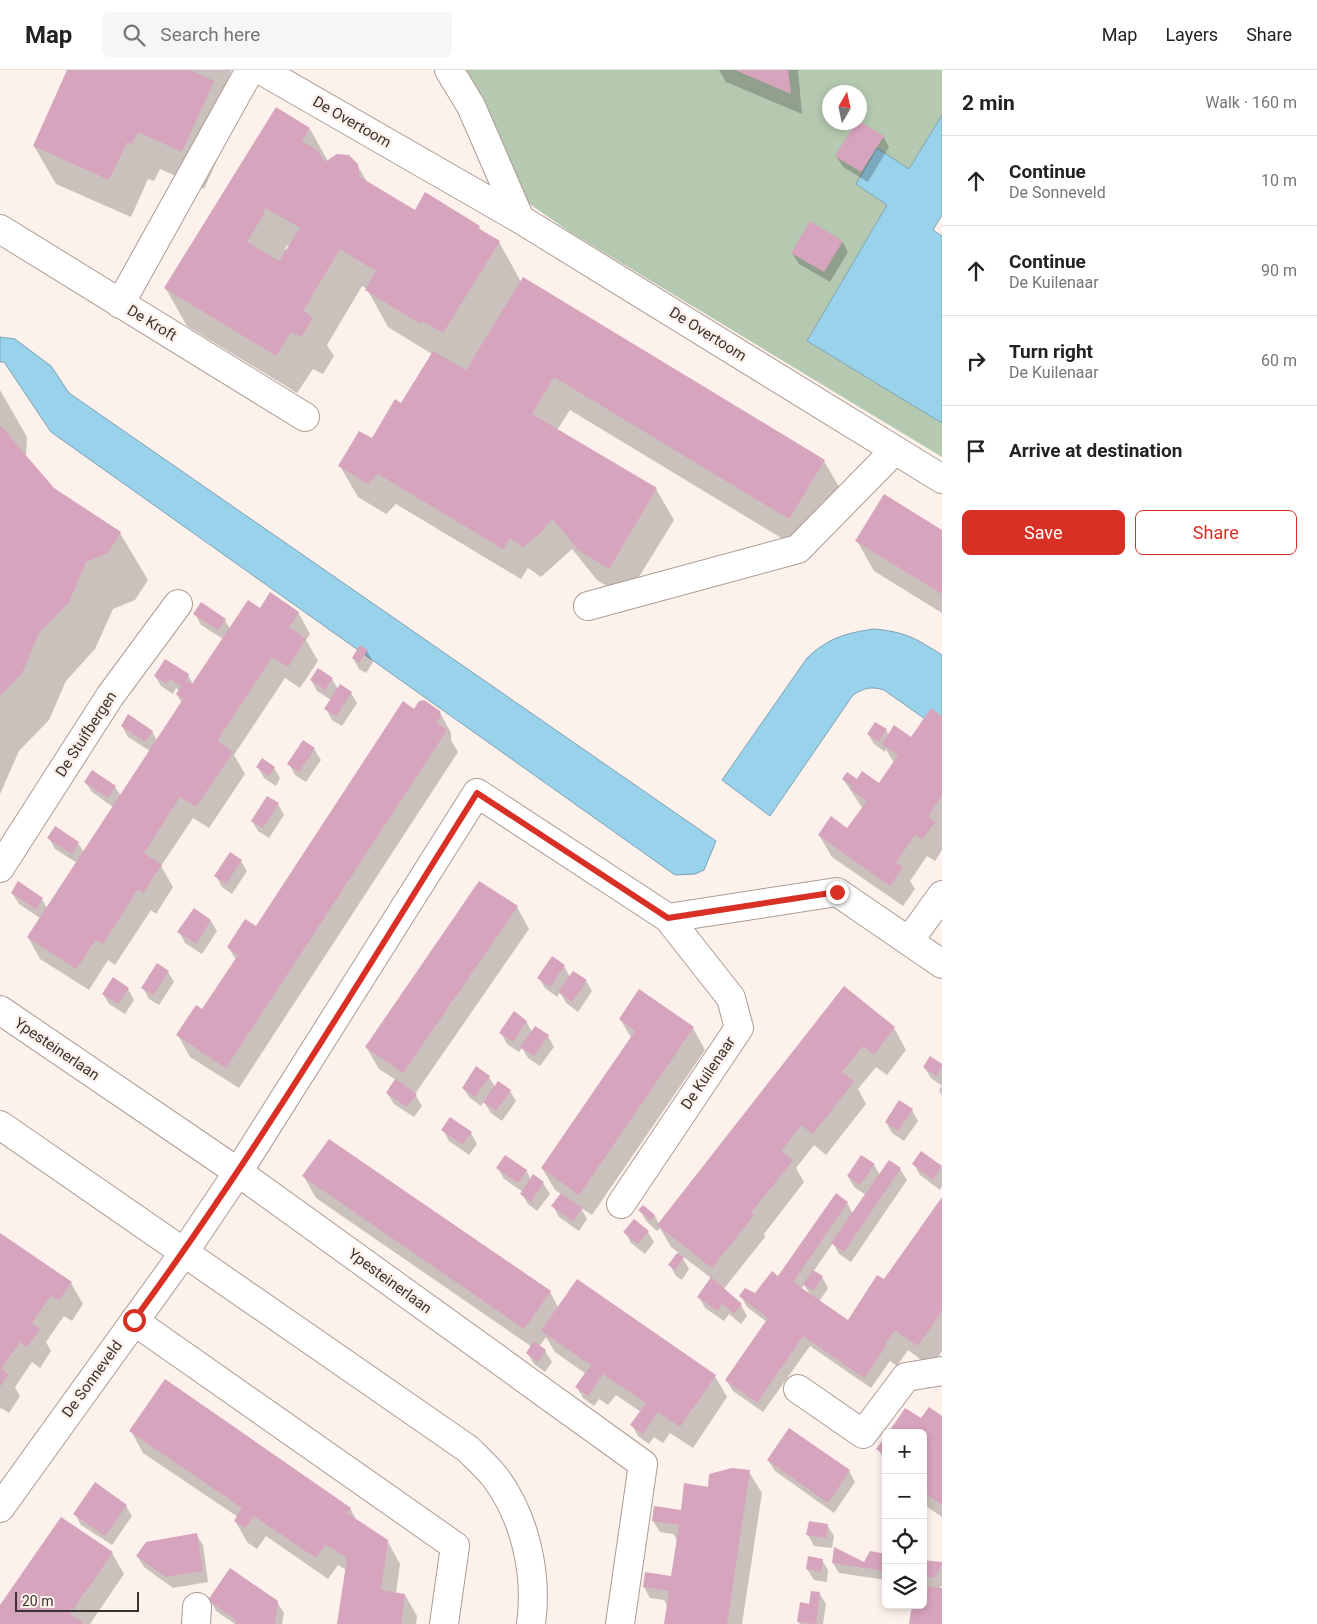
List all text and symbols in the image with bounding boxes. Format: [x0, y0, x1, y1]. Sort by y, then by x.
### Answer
search box [102, 12, 452, 57]
text: Map [25, 21, 72, 49]
icon: search [120, 21, 148, 49]
text: Search here [160, 23, 260, 46]
text: Map [1102, 24, 1137, 45]
text: Layers [1165, 24, 1218, 45]
text: Share [1246, 24, 1292, 45]
north arrow [822, 85, 867, 130]
text: 2 min [962, 91, 1015, 115]
street label: De Overtoom [310, 92, 394, 152]
text: Walk · 160 m [1205, 93, 1297, 112]
text: Continue [1009, 160, 1086, 183]
icon: ahead [962, 167, 990, 195]
text: 10 m [1261, 171, 1297, 190]
text: De Sonneveld [1009, 183, 1106, 202]
text: Continue [1009, 250, 1086, 273]
icon: ahead [962, 257, 990, 285]
text: 90 m [1261, 261, 1297, 280]
text: De Kuilenaar [1009, 273, 1099, 292]
street label: De Kroft [124, 301, 180, 345]
street label: De Overtoom [666, 303, 750, 365]
text: Turn right [1009, 340, 1093, 363]
icon: right [962, 347, 990, 375]
text: 60 m [1261, 351, 1297, 370]
text: De Kuilenaar [1009, 363, 1099, 382]
icon: arrive [962, 437, 990, 465]
text: Arrive at destination [1009, 439, 1182, 462]
button: Save [962, 510, 1125, 555]
button: Share [1135, 510, 1297, 555]
street label: De Stuifbergen [52, 688, 120, 780]
route end [826, 881, 849, 904]
street label: Ypesteinerlaan [11, 1014, 103, 1084]
street label: De Kuilenaar [677, 1033, 739, 1113]
street label: Ypesteinerlaan [345, 1245, 435, 1317]
route start [123, 1309, 146, 1332]
street label: De Sonneveld [58, 1337, 126, 1421]
map controls [882, 1429, 927, 1609]
button: + [882, 1429, 927, 1474]
button: − [882, 1474, 927, 1519]
button: locate [882, 1519, 927, 1564]
button: layers [882, 1564, 927, 1609]
scale bar [15, 1589, 139, 1612]
text: 20 m [22, 1593, 54, 1609]

